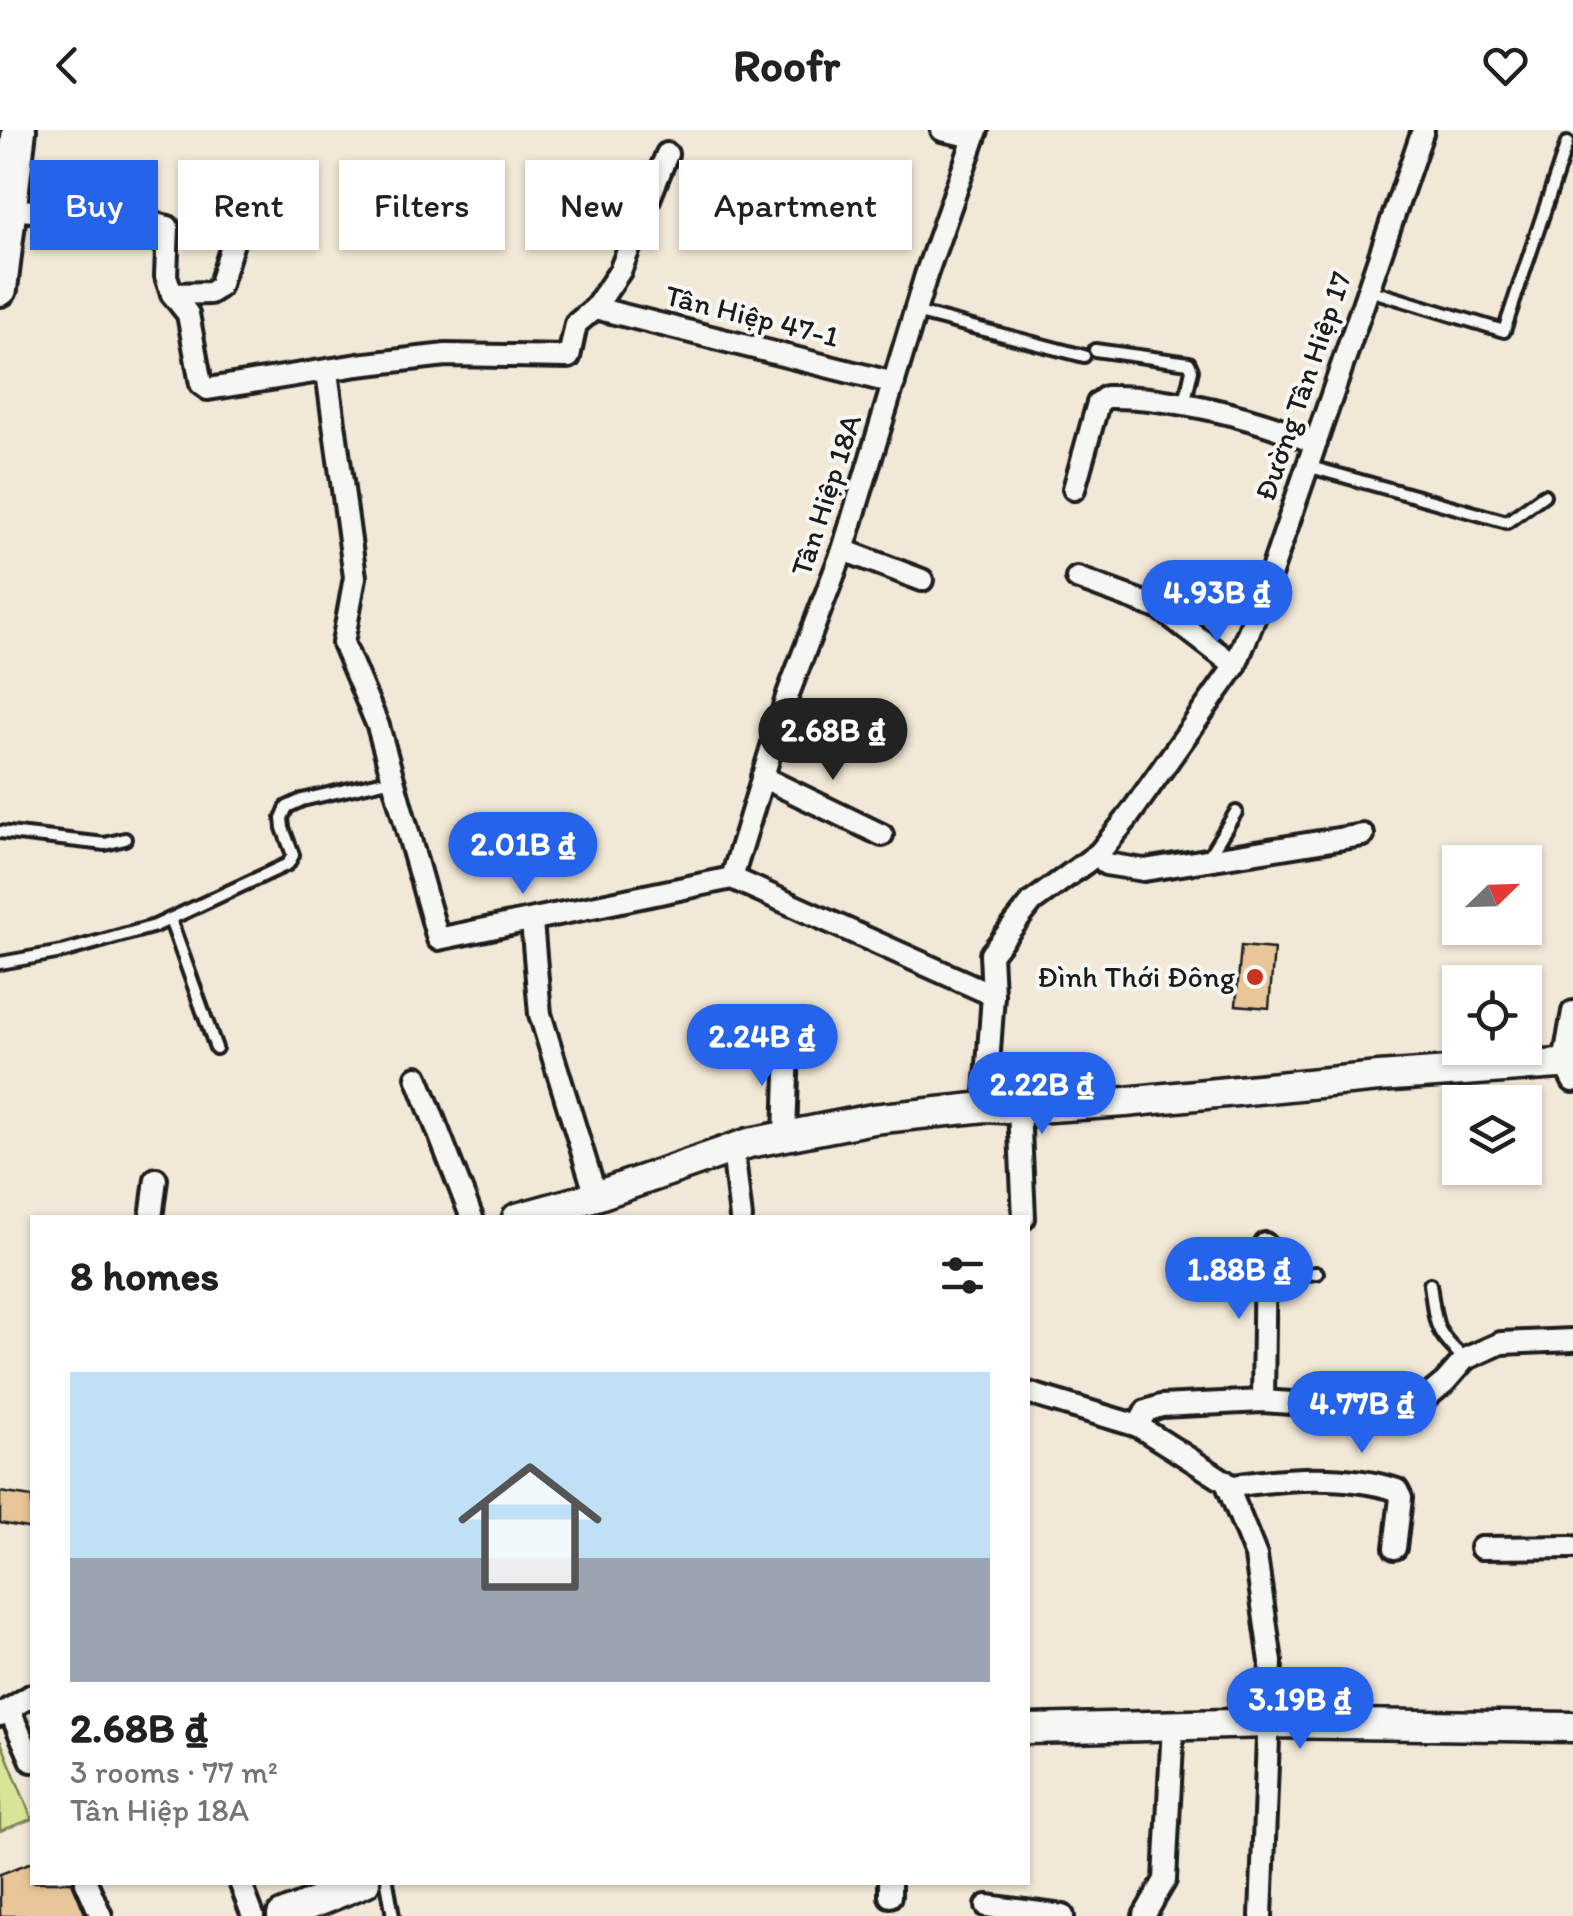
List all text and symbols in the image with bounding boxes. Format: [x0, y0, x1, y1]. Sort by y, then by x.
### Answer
icon: back [40, 38, 95, 93]
text: Roofr [733, 38, 840, 92]
icon: heart [1478, 38, 1533, 93]
chip: Buy [30, 160, 158, 250]
chip: Rent [178, 160, 319, 250]
chip: Filters [339, 160, 505, 250]
chip: New [525, 160, 659, 250]
chip: Apartment [679, 160, 912, 250]
street label: Đường Tân Hiệp 17 [1246, 266, 1359, 505]
street label: Tân Hiệp 47-1 [662, 276, 843, 355]
street label: Tân Hiệp 18A [782, 409, 869, 581]
pin: 4.93B ₫ [1125, 560, 1309, 645]
text: 4.93B ₫ [1163, 573, 1271, 611]
pin: 2.68B ₫ [741, 698, 925, 783]
text: 2.68B ₫ [780, 711, 886, 749]
pin: 2.01B ₫ [431, 812, 615, 897]
text: 2.01B ₫ [470, 825, 576, 863]
north arrow [1442, 845, 1542, 945]
map controls [1442, 845, 1542, 1185]
place label: Đình Thới Đông [1037, 958, 1236, 995]
button: locate [1442, 965, 1542, 1065]
marker: Đình Thới Đông [1244, 966, 1266, 988]
pin: 2.24B ₫ [670, 1004, 854, 1089]
text: 2.24B ₫ [709, 1017, 815, 1055]
pin: 2.22B ₫ [950, 1052, 1134, 1137]
text: 2.22B ₫ [990, 1065, 1094, 1103]
button: layers [1442, 1085, 1542, 1185]
pin: 1.88B ₫ [1147, 1237, 1331, 1322]
icon: filters [935, 1248, 990, 1303]
text: 8 homes [70, 1250, 219, 1301]
text: 1.88B ₫ [1187, 1250, 1291, 1288]
pin: 4.77B ₫ [1270, 1371, 1454, 1456]
text: 4.77B ₫ [1310, 1384, 1414, 1422]
icon: home [440, 1437, 620, 1617]
pin: 3.19B ₫ [1208, 1667, 1392, 1752]
text: 3.19B ₫ [1249, 1680, 1351, 1718]
text: 2.68B ₫ [70, 1702, 208, 1753]
text: 3 rooms · 77 m² [70, 1753, 278, 1791]
text: Tân Hiệp 18A [70, 1791, 249, 1829]

